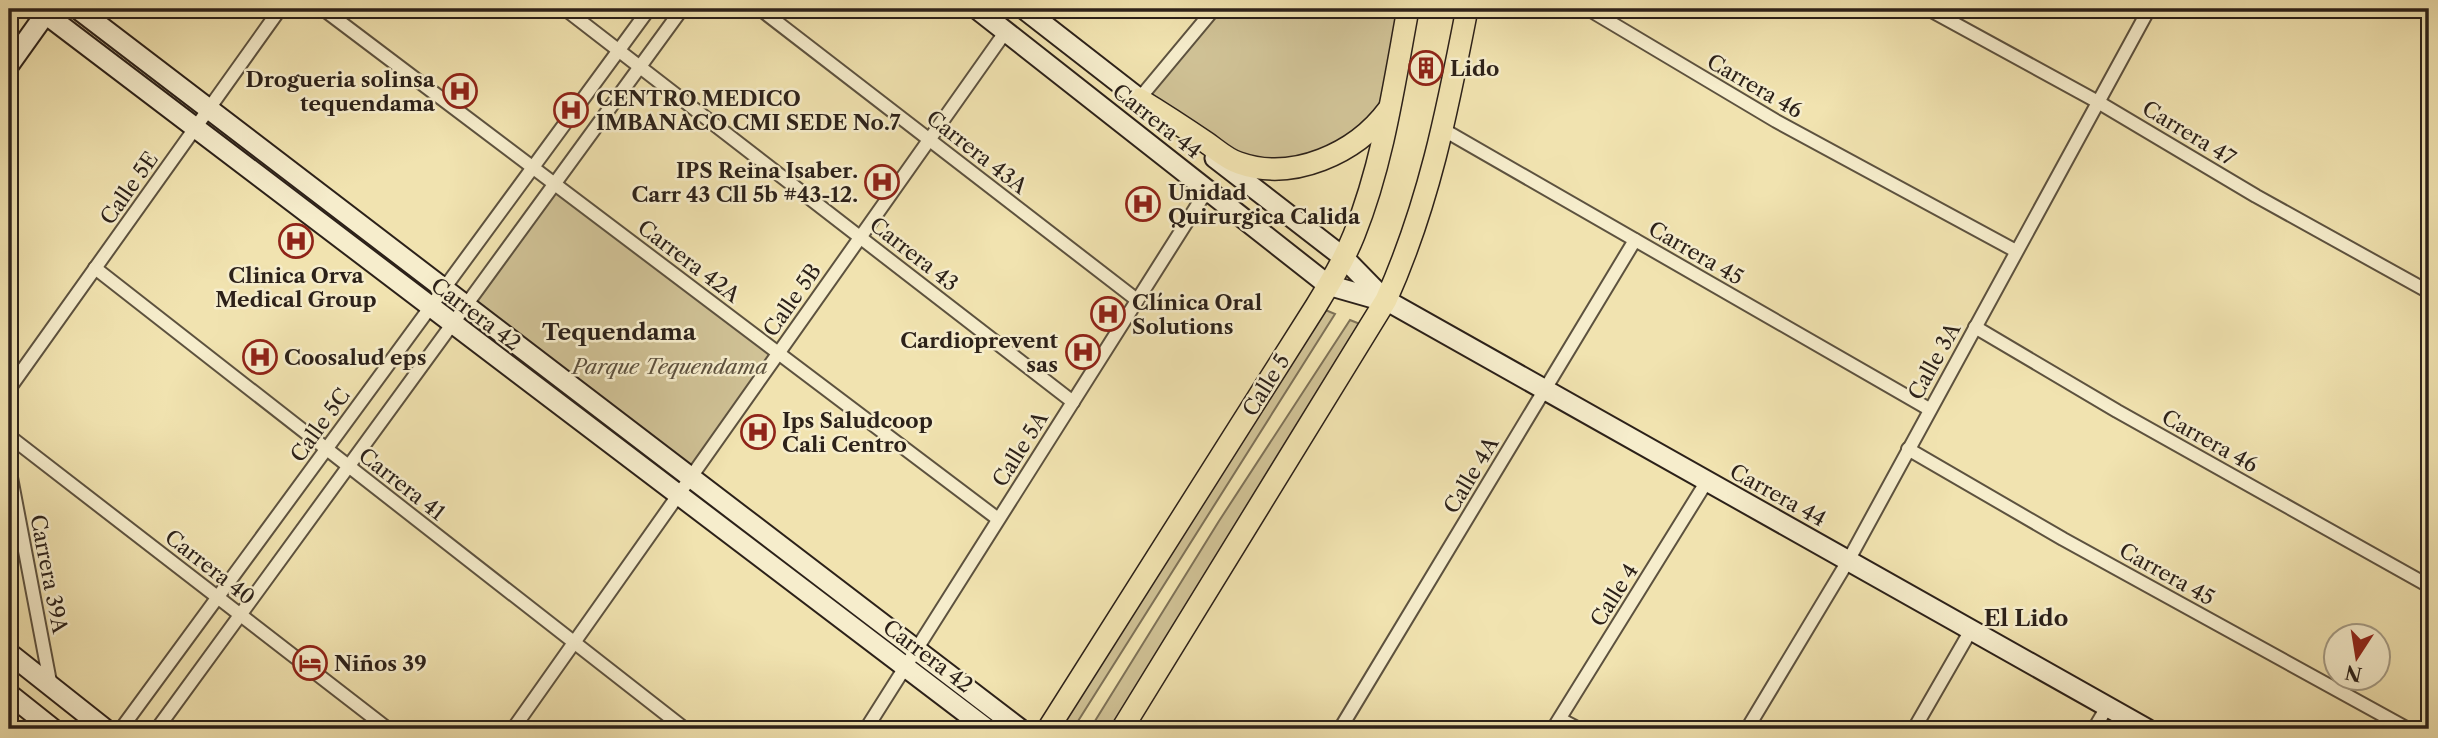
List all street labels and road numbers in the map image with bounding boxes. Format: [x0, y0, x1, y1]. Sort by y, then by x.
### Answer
street label: Carrera 46 [1703, 49, 1807, 123]
street label: Carrera 44 [1108, 79, 1206, 163]
street label: Carrera 47 [2138, 95, 2241, 171]
street label: Carrera 43A [922, 105, 1033, 199]
street label: Calle 5E [95, 147, 163, 229]
street label: Carrera 43 [865, 212, 963, 296]
street label: Carrera 42A [633, 214, 745, 308]
street label: Carrera 45 [1644, 216, 1748, 290]
street label: Calle 5B [758, 259, 826, 341]
street label: Carrera 42 [426, 272, 526, 356]
street label: Calle 3A [1903, 318, 1966, 404]
street label: Calle 5 [1237, 349, 1295, 421]
street label: Calle 5C [285, 383, 355, 467]
street label: Carrera 46 [2158, 404, 2262, 478]
street label: Calle 5A [987, 406, 1053, 491]
street label: Calle 4A [1438, 432, 1504, 518]
street label: Carrera 41 [354, 443, 450, 526]
street label: Carrera 44 [1726, 458, 1830, 532]
street label: Carrera 39A [25, 513, 73, 636]
street label: Carrera 40 [160, 524, 260, 610]
street label: Carrera 45 [2115, 538, 2219, 610]
street label: Calle 4 [1585, 559, 1643, 631]
street label: Carrera 42 [878, 614, 978, 698]

